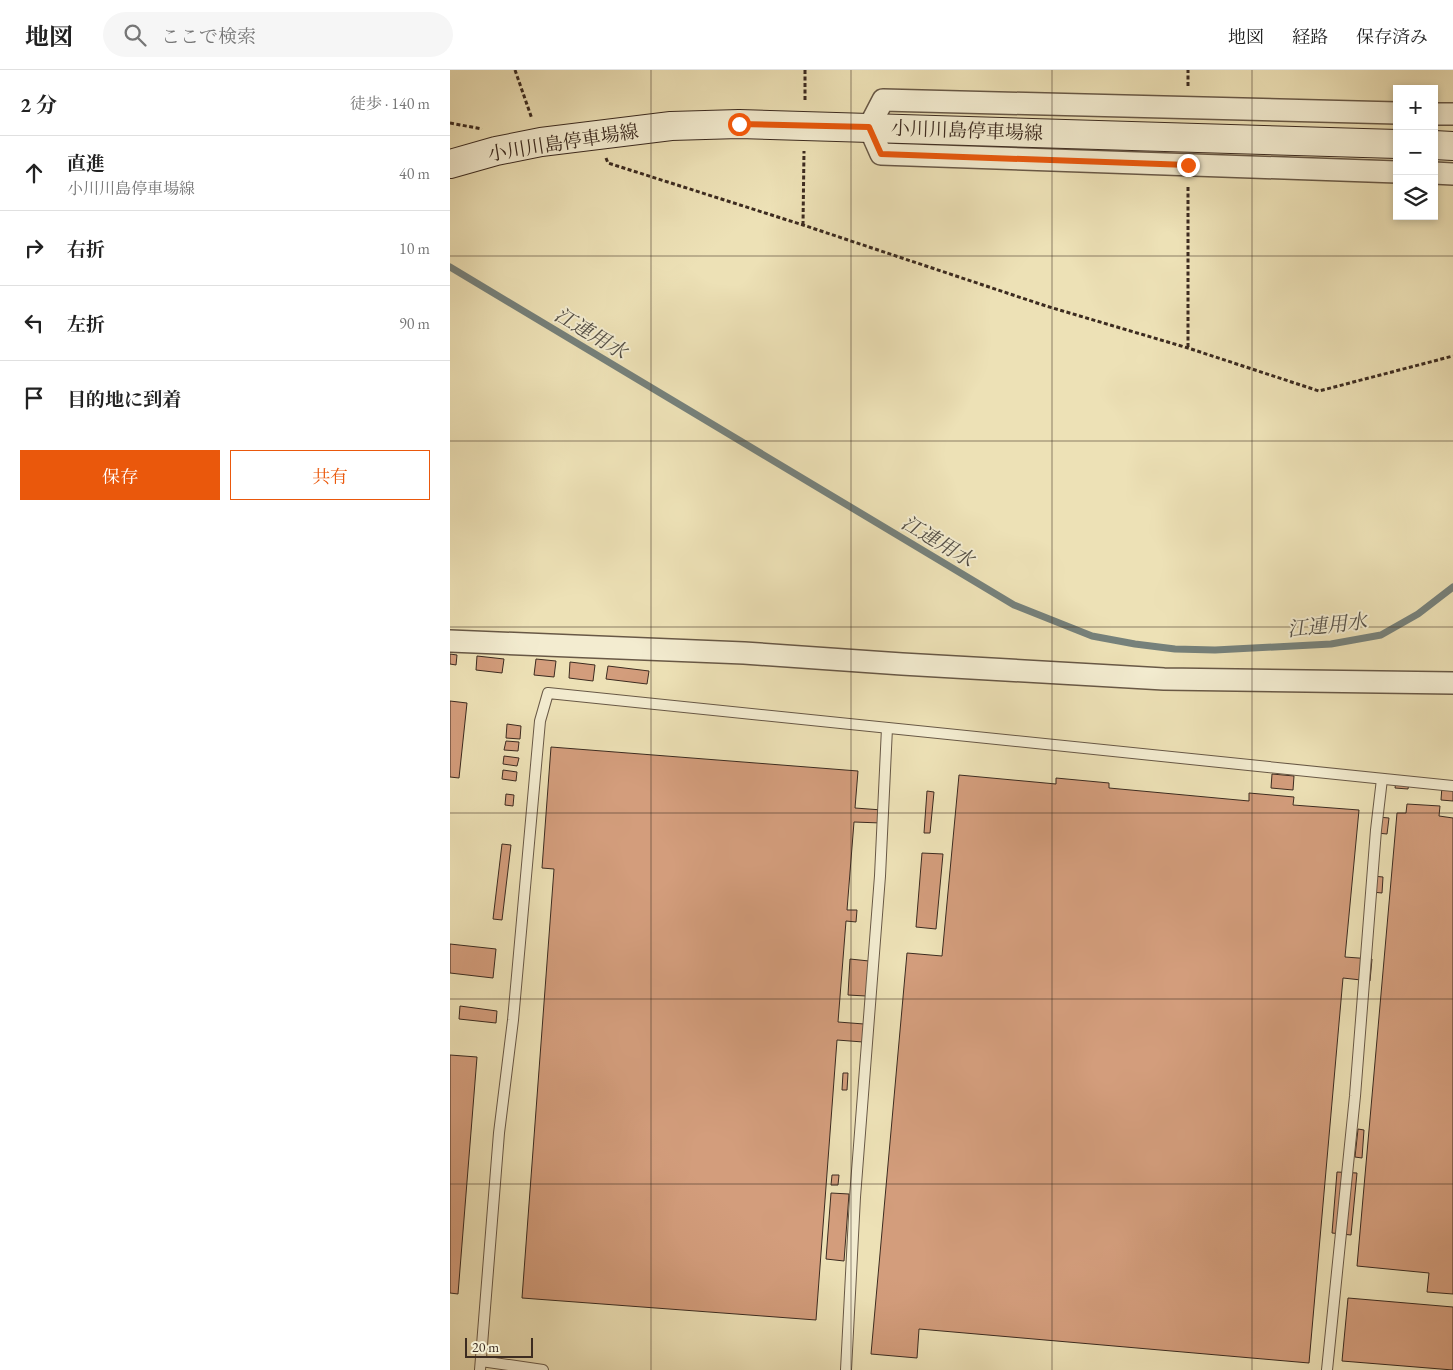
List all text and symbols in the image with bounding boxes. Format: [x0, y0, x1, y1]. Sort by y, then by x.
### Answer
search box [103, 12, 453, 57]
text: 地図 [25, 21, 73, 52]
icon: search [121, 21, 149, 49]
text: ここで検索 [161, 24, 256, 49]
text: 地図 [1228, 25, 1264, 48]
text: 経路 [1292, 25, 1328, 48]
text: 保存済み [1356, 25, 1428, 48]
map controls [1393, 85, 1438, 220]
button: + [1393, 85, 1438, 130]
text: 2 分 [20, 91, 57, 118]
text: 徒歩 · 140 m [350, 93, 430, 114]
route start [728, 113, 751, 136]
street label: 小川川島停車場線 [891, 115, 1043, 146]
street label: 小川川島停車場線 [486, 118, 640, 167]
button: − [1393, 130, 1438, 175]
text: 直進 [67, 151, 105, 176]
route end [1177, 154, 1200, 177]
icon: ahead [20, 159, 48, 187]
text: 40 m [399, 163, 430, 184]
button: layers [1393, 175, 1438, 220]
text: 小川川島停車場線 [67, 178, 195, 199]
icon: right [20, 234, 48, 262]
text: 右折 [67, 237, 105, 262]
text: 10 m [399, 238, 430, 259]
water label: 江連用水 [550, 301, 634, 366]
icon: left [20, 309, 48, 337]
text: 左折 [67, 312, 105, 337]
text: 90 m [399, 313, 430, 334]
icon: arrive [20, 384, 48, 412]
text: 目的地に到着 [67, 387, 181, 412]
button: 保存 [20, 450, 220, 500]
button: 共有 [230, 450, 430, 500]
water label: 江連用水 [897, 509, 981, 574]
water label: 江連用水 [1286, 608, 1370, 642]
scale bar [465, 1335, 532, 1358]
text: 20 m [472, 1338, 499, 1356]

